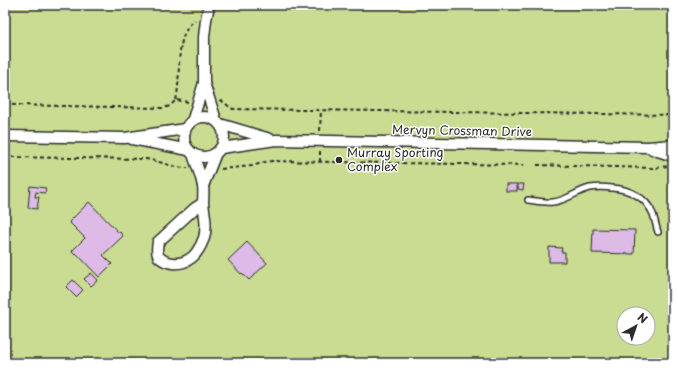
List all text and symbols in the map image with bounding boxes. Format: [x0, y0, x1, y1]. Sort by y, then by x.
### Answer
street label: Mervyn Crossman Drive [392, 120, 532, 140]
place label: Murray Sporting Complex [347, 143, 444, 175]
marker: Murray Sporting Complex [334, 155, 344, 165]
north arrow [616, 306, 656, 346]
text: N [634, 309, 652, 327]

